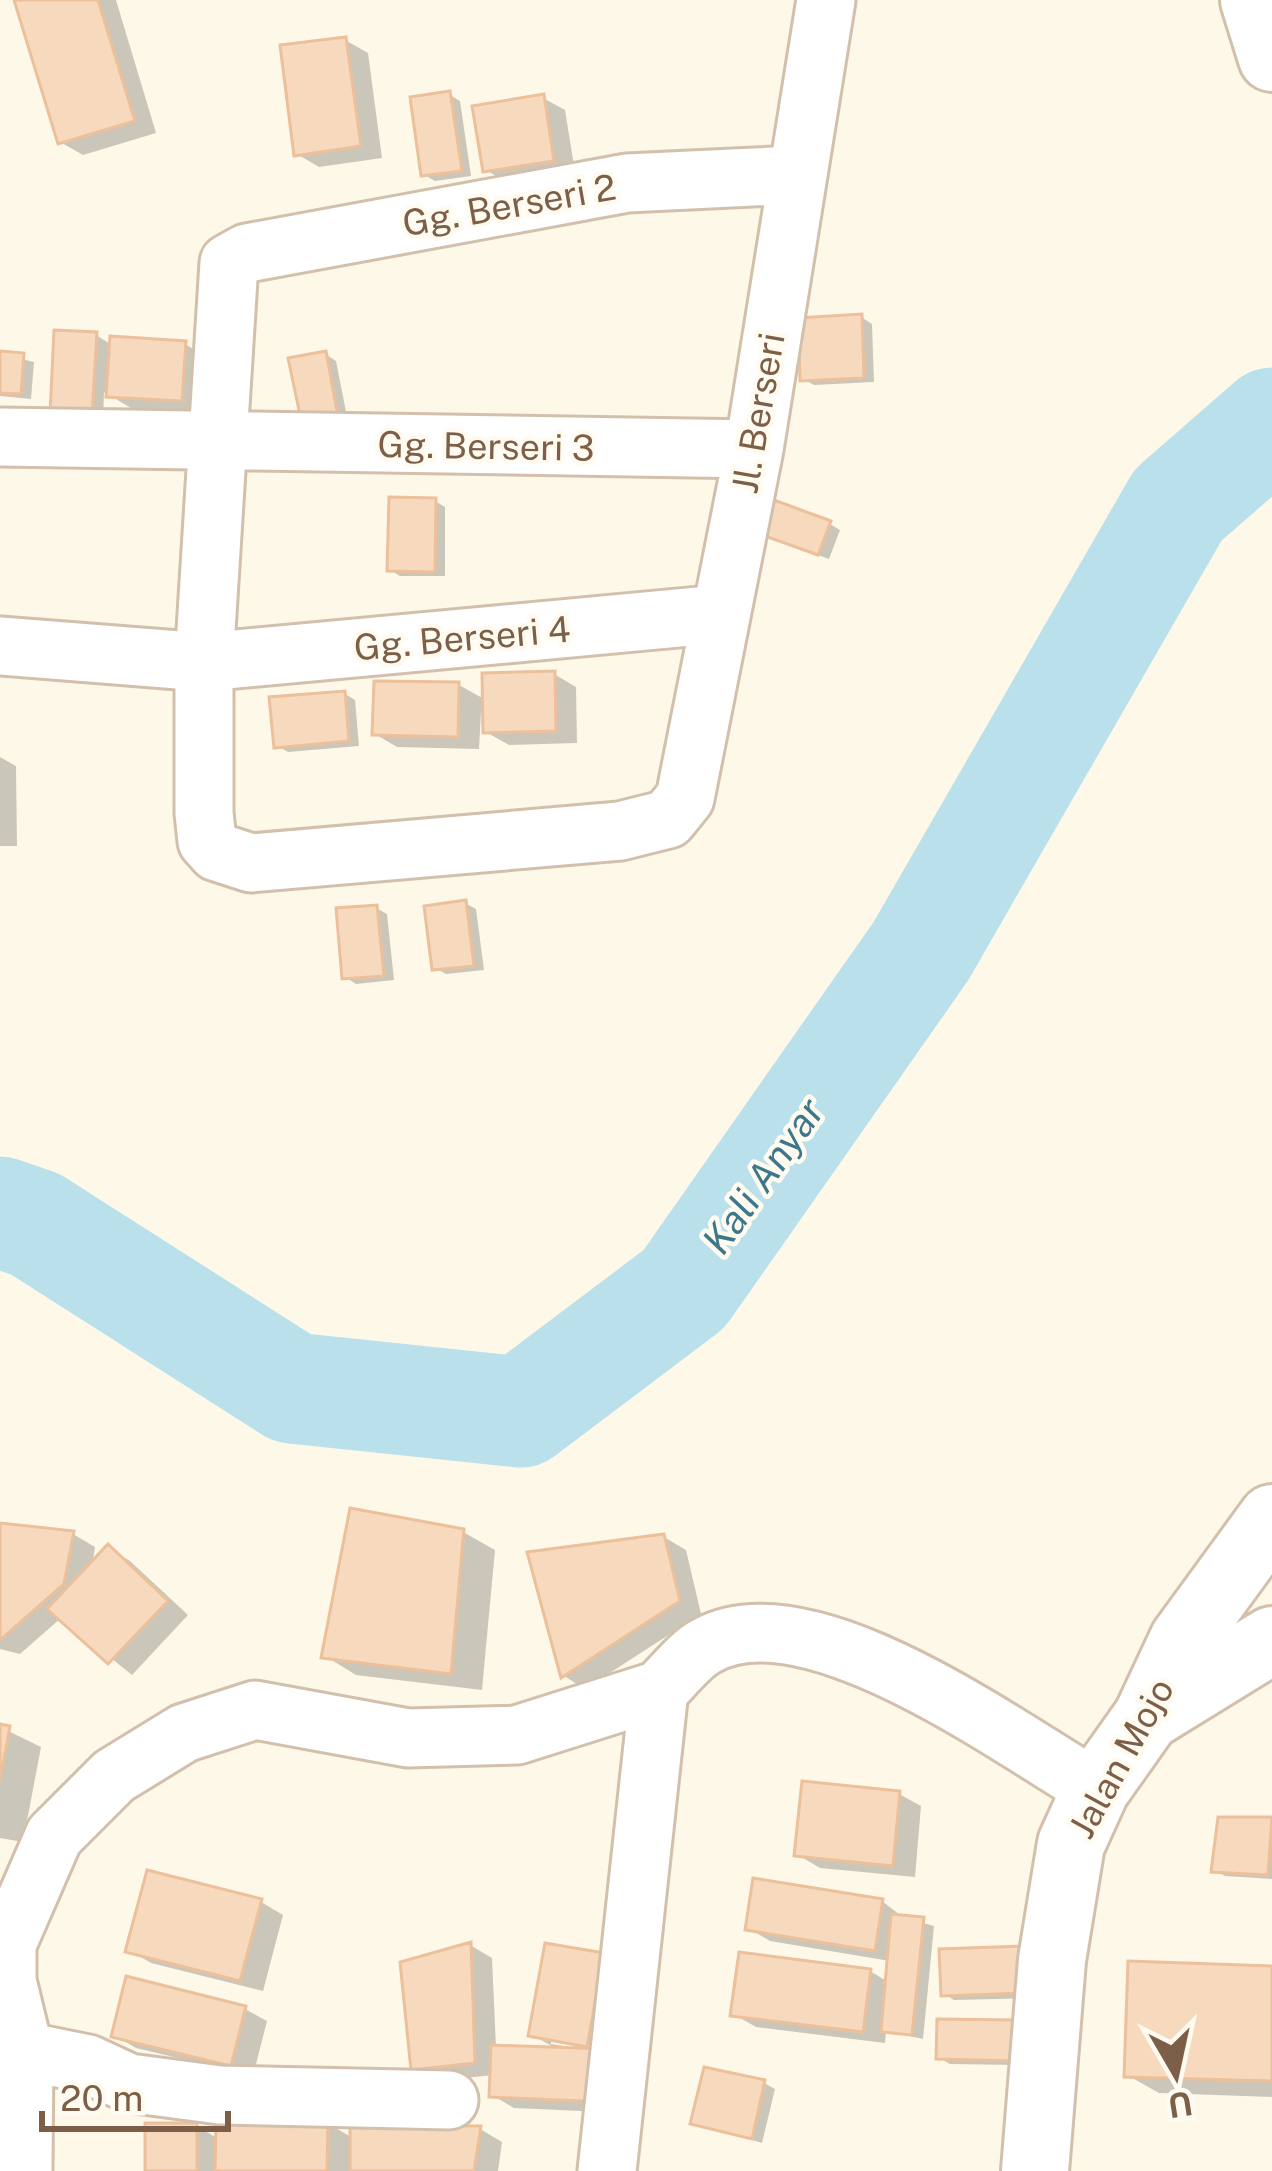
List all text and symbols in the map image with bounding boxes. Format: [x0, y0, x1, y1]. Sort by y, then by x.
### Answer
street label: Gg. Berseri 2 [399, 166, 619, 244]
street label: Jl. Berseri [723, 330, 793, 496]
street label: Gg. Berseri 3 [377, 423, 595, 469]
street label: Gg. Berseri 4 [352, 608, 572, 668]
water label: Kali Anyar [693, 1089, 833, 1263]
street label: Jalan Mojo [1060, 1671, 1182, 1845]
north arrow [1116, 2015, 1236, 2135]
scale bar [42, 2057, 228, 2131]
text: 20 m [60, 2077, 143, 2119]
text: U [1166, 2084, 1195, 2125]

